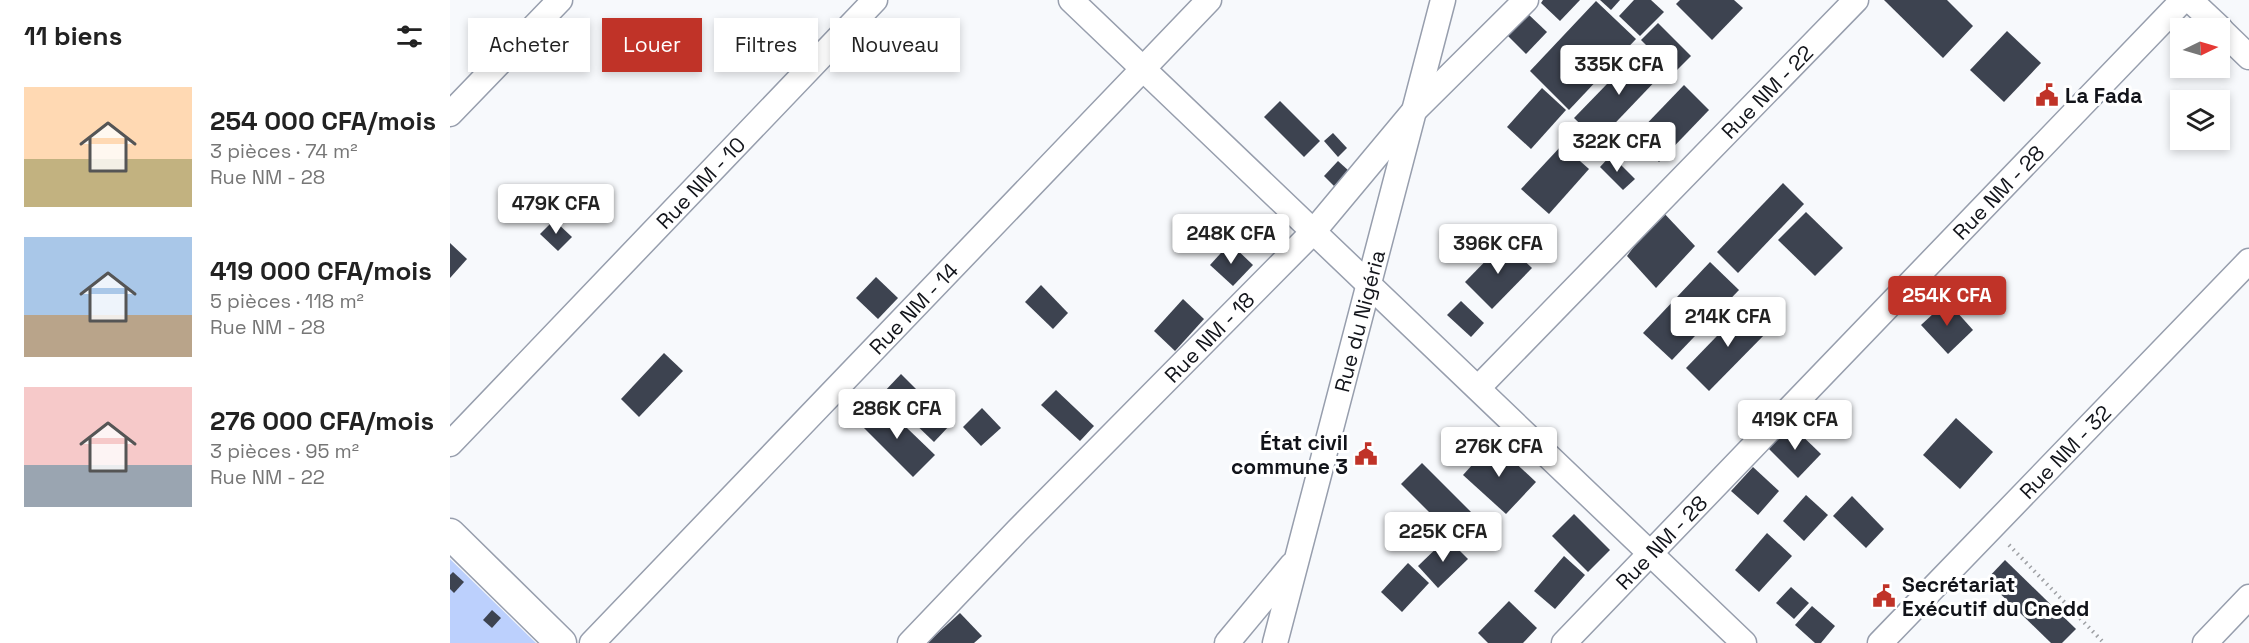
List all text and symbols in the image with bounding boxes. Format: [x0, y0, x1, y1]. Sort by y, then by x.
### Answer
chip: Acheter [468, 18, 590, 72]
chip: Louer [602, 18, 702, 72]
chip: Filtres [714, 18, 818, 72]
chip: Nouveau [830, 18, 960, 72]
north arrow [2170, 18, 2230, 78]
map controls [2170, 18, 2230, 150]
text: 11 biens [24, 19, 122, 53]
icon: filters [393, 20, 426, 53]
street label: Rue NM - 22 [1715, 39, 1819, 144]
pin: 335K CFA [1557, 45, 1681, 96]
text: 335K CFA [1574, 51, 1664, 77]
public building icon: La Fada [2034, 82, 2060, 108]
place label: La Fada [2065, 82, 2142, 109]
button: layers [2170, 90, 2230, 150]
text: 254 000 CFA/mois [210, 104, 436, 138]
icon: home [72, 111, 144, 183]
pin: 322K CFA [1555, 122, 1679, 173]
text: 322K CFA [1573, 128, 1661, 154]
street label: Rue NM - 10 [650, 131, 751, 234]
text: 3 pièces · 74 m² [210, 138, 357, 164]
street label: Rue NM - 28 [1946, 139, 2050, 245]
text: Rue NM - 28 [210, 164, 325, 190]
pin: 479K CFA [494, 184, 618, 235]
text: 479K CFA [512, 190, 600, 216]
pin: 248K CFA [1169, 214, 1293, 265]
text: 248K CFA [1186, 220, 1276, 246]
pin: 396K CFA [1436, 224, 1560, 275]
text: 396K CFA [1453, 230, 1543, 256]
street label: Rue du Nigéria [1328, 247, 1391, 395]
text: 419 000 CFA/mois [210, 254, 432, 288]
street label: Rue NM - 14 [863, 257, 964, 360]
icon: home [72, 261, 144, 333]
pin: 254K CFA [1885, 276, 2009, 327]
text: 254K CFA [1902, 282, 1992, 308]
street label: Rue NM - 18 [1158, 286, 1260, 388]
text: 5 pièces · 118 m² [210, 288, 364, 314]
pin: 214K CFA [1666, 297, 1790, 348]
text: 214K CFA [1685, 303, 1771, 329]
text: Rue NM - 28 [210, 314, 325, 340]
pin: 286K CFA [835, 389, 959, 440]
text: 286K CFA [852, 395, 942, 421]
street label: Rue NM - 32 [2013, 399, 2116, 504]
pin: 419K CFA [1733, 400, 1857, 451]
text: 276 000 CFA/mois [210, 404, 434, 438]
text: 419K CFA [1752, 406, 1838, 432]
icon: home [72, 411, 144, 483]
pin: 276K CFA [1437, 427, 1561, 478]
place label: État civil commune 3 [1231, 429, 1348, 480]
text: 276K CFA [1455, 433, 1543, 459]
text: 3 pièces · 95 m² [210, 438, 359, 464]
public building icon: État civil commune 3 [1353, 441, 1379, 467]
text: Rue NM - 22 [210, 464, 325, 490]
street label: Rue NM - 28 [1609, 489, 1713, 595]
pin: 225K CFA [1381, 512, 1505, 563]
text: 225K CFA [1399, 518, 1487, 544]
place label: Secrétariat Exécutif du Cnedd [1902, 571, 2089, 622]
public building icon: Secrétariat Exécutif du Cnedd [1871, 583, 1897, 609]

